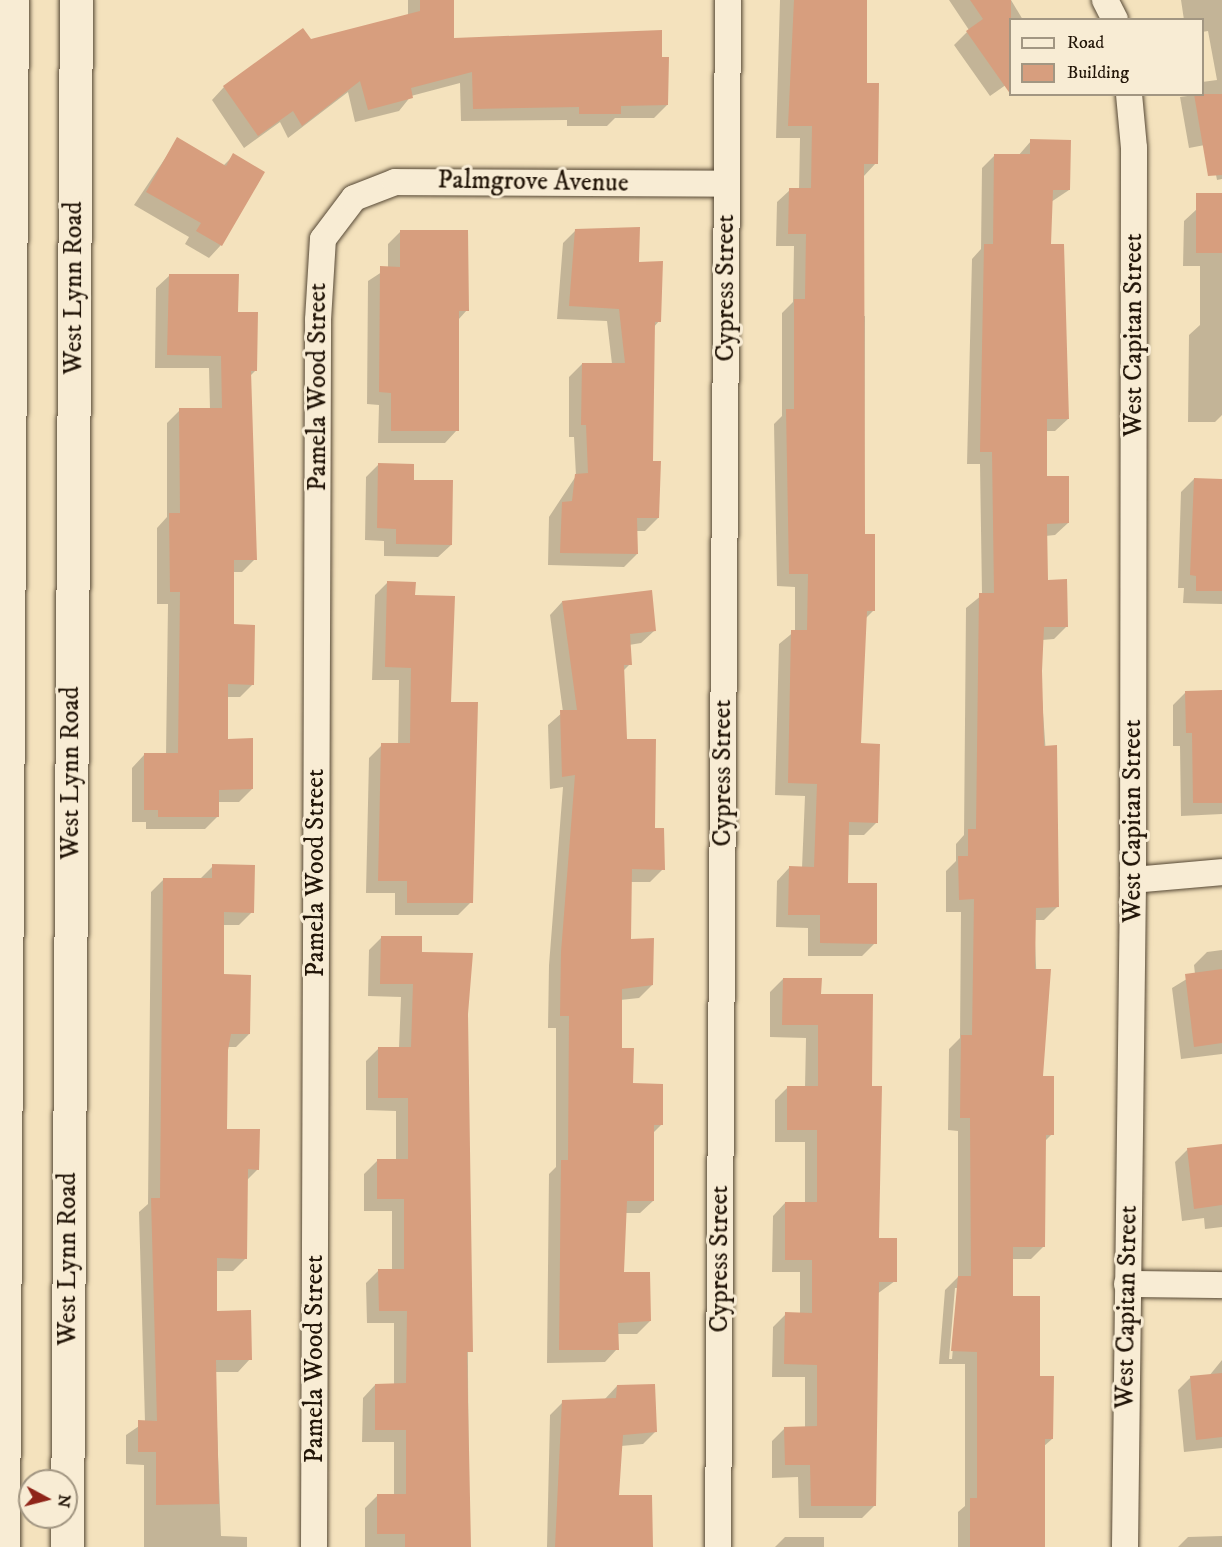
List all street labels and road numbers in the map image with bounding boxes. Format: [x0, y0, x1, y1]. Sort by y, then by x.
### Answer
street label: Palmgrove Avenue [437, 165, 629, 199]
street label: West Lynn Road [58, 201, 90, 375]
street label: Cypress Street [710, 214, 742, 362]
street label: West Capitan Street [1118, 233, 1150, 437]
street label: Pamela Wood Street [302, 283, 334, 491]
street label: West Lynn Road [55, 686, 87, 860]
street label: Cypress Street [707, 699, 739, 847]
street label: West Capitan Street [1117, 719, 1149, 923]
street label: Pamela Wood Street [300, 769, 332, 977]
street label: West Lynn Road [52, 1172, 84, 1346]
street label: Cypress Street [704, 1185, 736, 1333]
street label: West Capitan Street [1110, 1205, 1144, 1409]
street label: Pamela Wood Street [299, 1255, 331, 1463]

